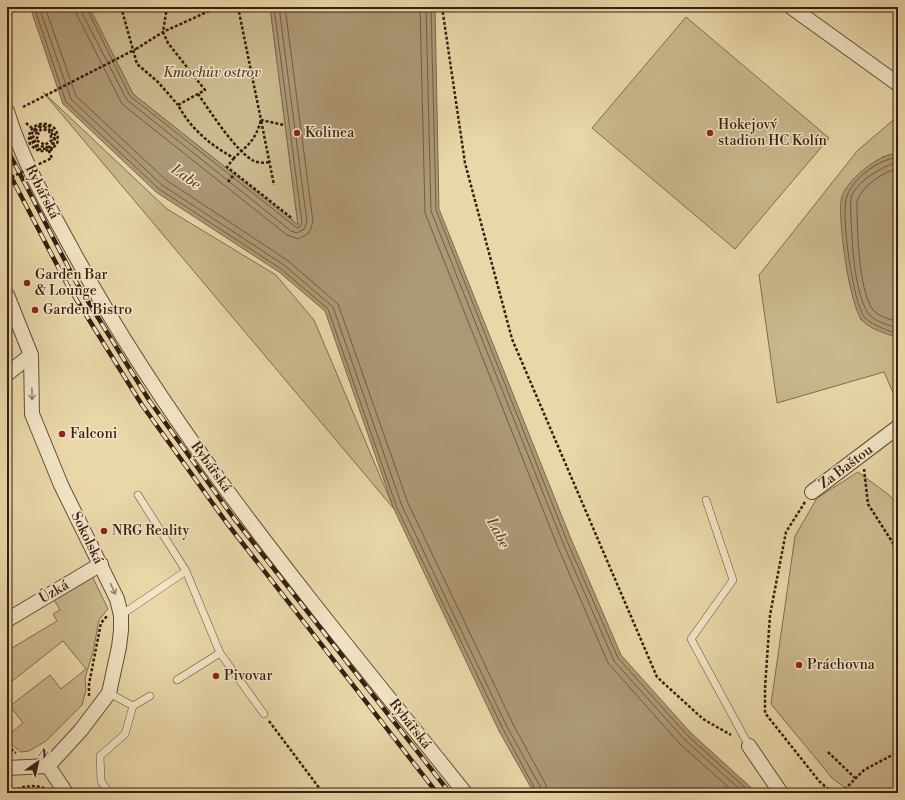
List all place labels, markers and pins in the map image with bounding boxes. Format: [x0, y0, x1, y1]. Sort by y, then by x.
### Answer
place label: Hokejový stadion HC Kolín [718, 116, 828, 150]
place label: Kolinea [305, 124, 355, 142]
marker: Kolinea [292, 128, 302, 138]
marker: Hokejový stadion HC Kolín [705, 128, 715, 138]
place label: Garden Bar & Lounge [35, 266, 108, 300]
marker: Garden Bar & Lounge [22, 278, 32, 288]
place label: Garden Bistro [43, 301, 132, 319]
marker: Garden Bistro [30, 305, 40, 315]
place label: Falconi [70, 425, 118, 443]
marker: Falconi [57, 429, 67, 439]
place label: NRG Reality [112, 522, 189, 540]
marker: NRG Reality [99, 526, 109, 536]
place label: Práchovna [807, 656, 876, 674]
marker: Práchovna [794, 660, 804, 670]
place label: Pivovar [224, 667, 272, 685]
marker: Pivovar [211, 671, 221, 681]

